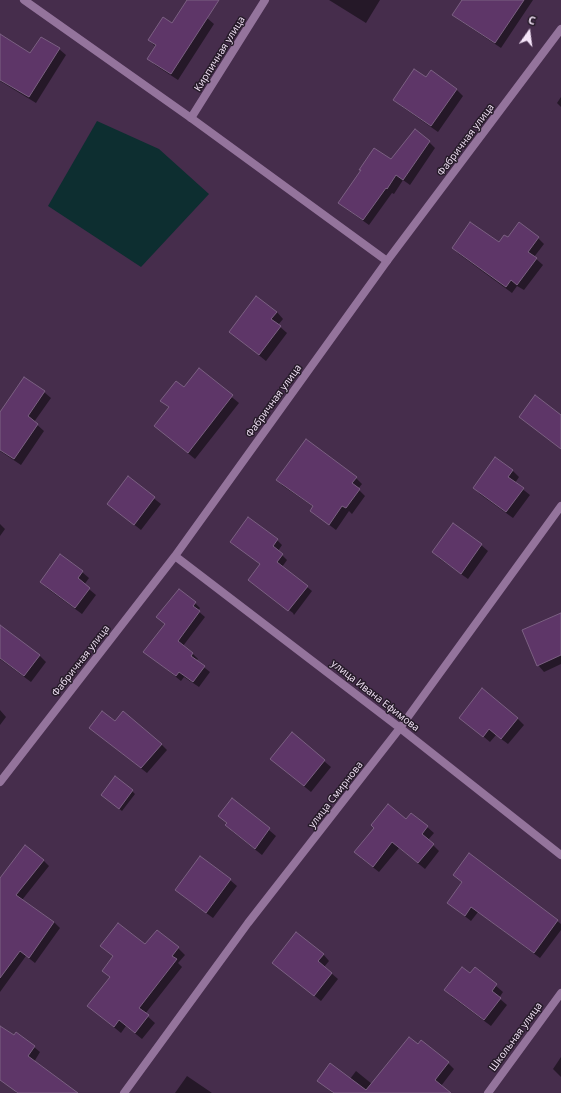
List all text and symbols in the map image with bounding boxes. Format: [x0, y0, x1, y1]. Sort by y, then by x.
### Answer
north arrow [509, 12, 549, 52]
text: С [527, 12, 537, 28]
street label: Кирпичная улица [192, 14, 248, 94]
street label: Фабричная улица [435, 102, 497, 178]
street label: Фабричная улица [244, 362, 304, 440]
street label: Фабричная улица [50, 623, 112, 699]
street label: улица Ивана Ефимова [329, 658, 421, 734]
street label: улица Смирнова [306, 759, 366, 831]
street label: Школьная улица [487, 1000, 545, 1074]

